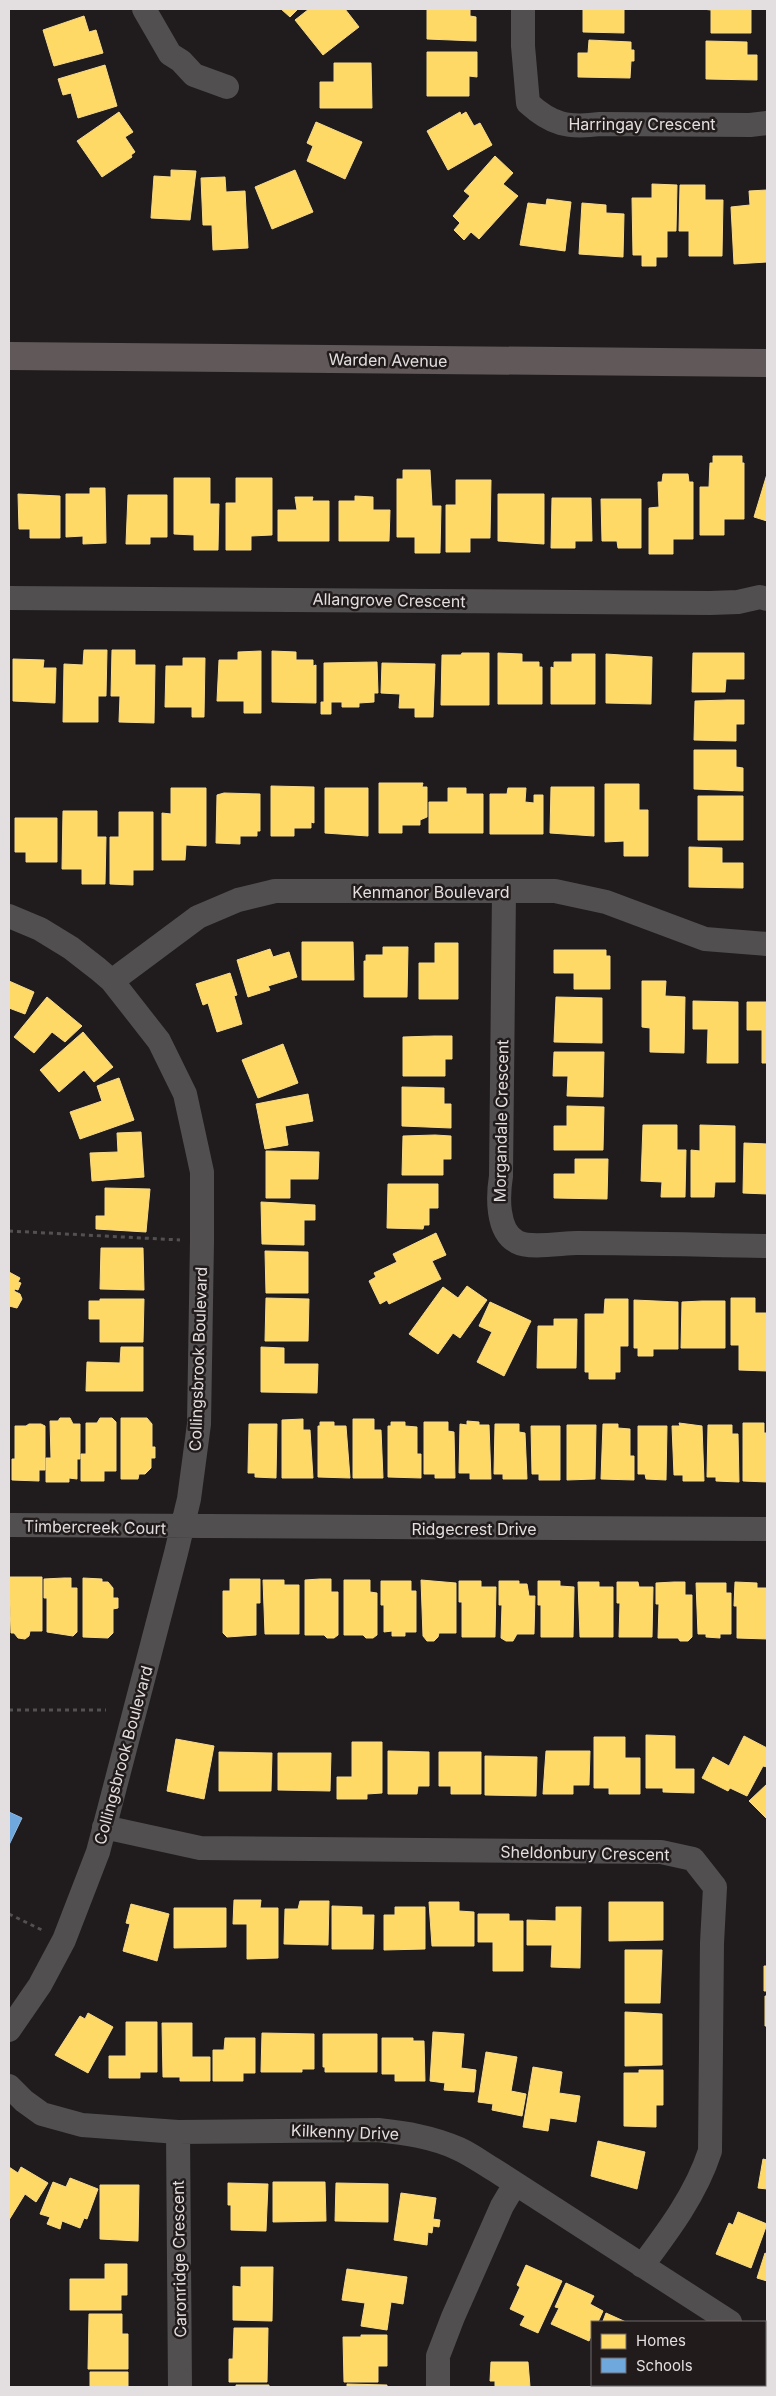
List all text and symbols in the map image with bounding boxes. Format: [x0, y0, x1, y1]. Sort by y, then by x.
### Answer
street label: Harringay Crescent [568, 114, 716, 134]
street label: Warden Avenue [328, 349, 448, 371]
street label: Allangrove Crescent [312, 589, 466, 611]
street label: Kenmanor Boulevard [352, 882, 510, 902]
street label: Morgandale Crescent [490, 1039, 512, 1203]
street label: Collingsbrook Boulevard [185, 1266, 211, 1452]
street label: Timbercreek Court [24, 1516, 166, 1538]
street label: Ridgecrest Drive [411, 1519, 537, 1539]
street label: Collingsbrook Boulevard [89, 1663, 157, 1847]
street label: Sheldonbury Crescent [500, 1842, 670, 1864]
street label: Kilkenny Drive [290, 2120, 400, 2144]
street label: Caronridge Crescent [168, 2180, 190, 2338]
legend [591, 2321, 766, 2386]
text: Homes [636, 2331, 686, 2350]
text: Schools [636, 2356, 693, 2375]

